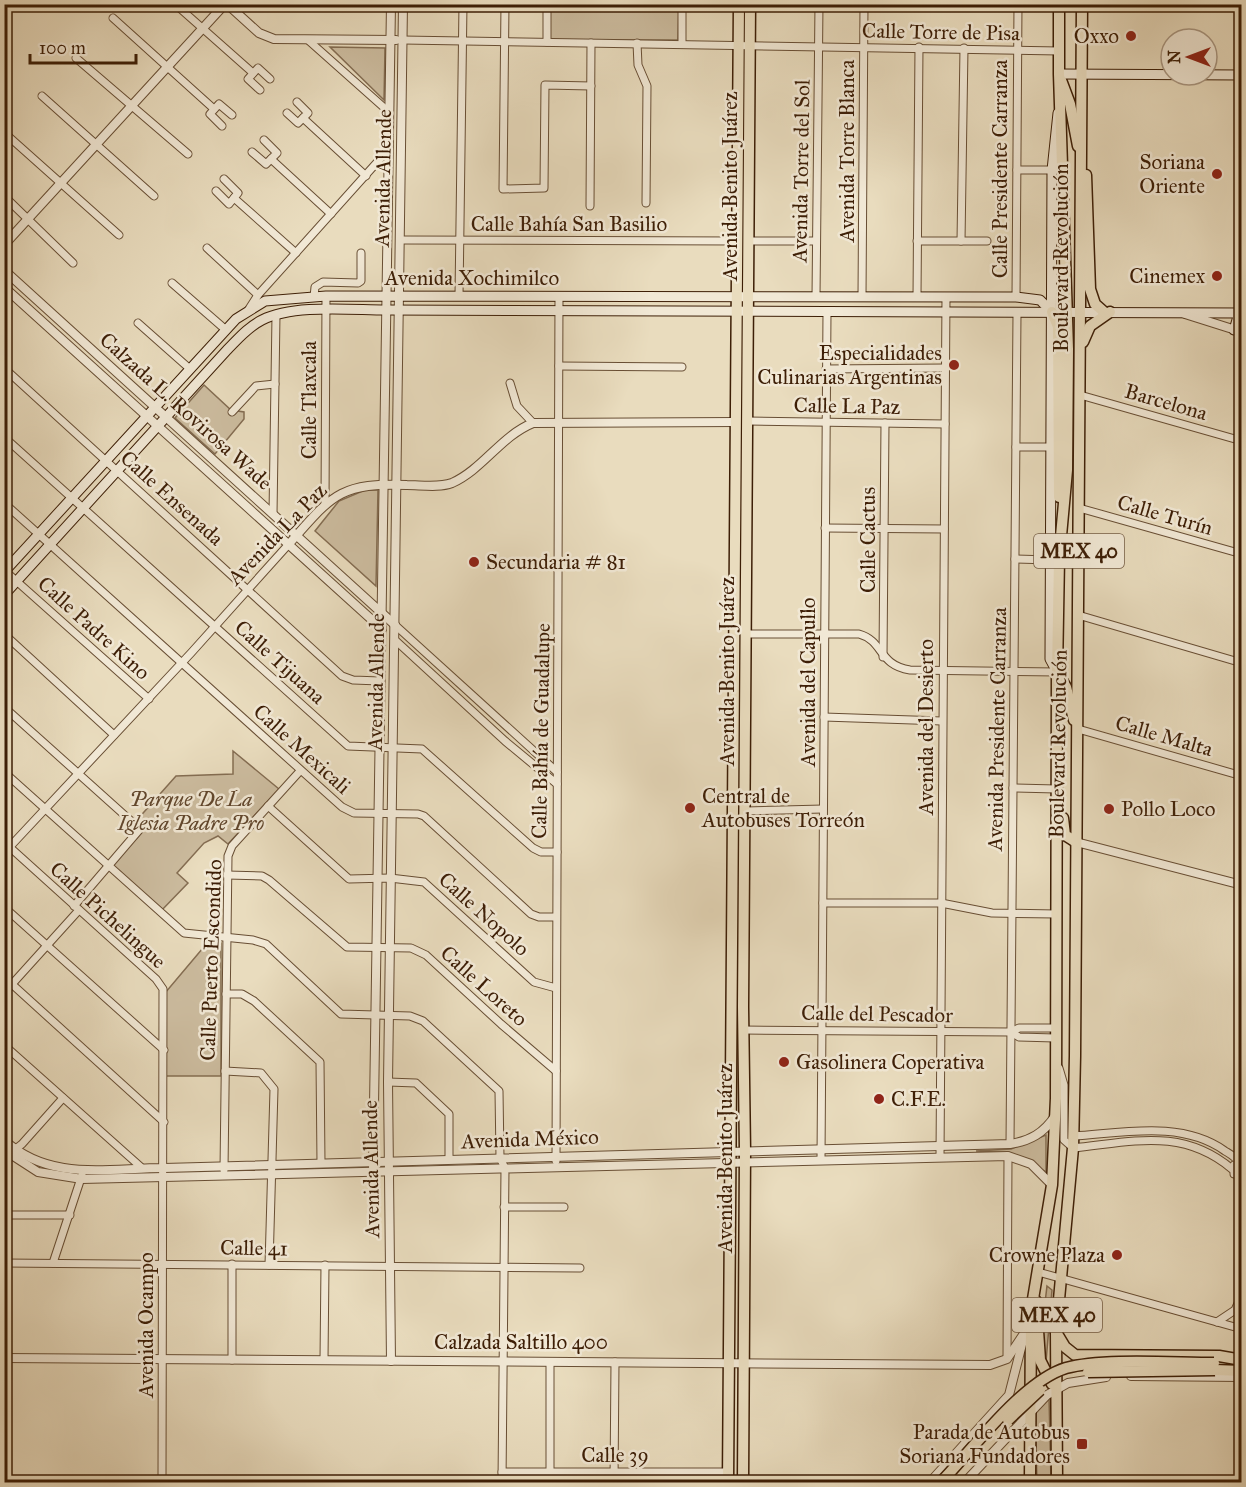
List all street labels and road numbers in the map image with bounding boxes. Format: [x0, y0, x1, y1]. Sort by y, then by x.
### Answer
street label: Calle Torre de Pisa [862, 18, 1020, 46]
street label: Avenida Torre Blanca [834, 60, 860, 243]
street label: Calle Presidente Carranza [987, 60, 1013, 278]
street label: Avenida Torre del Sol [786, 79, 816, 264]
street label: Avenida Benito Juárez [717, 91, 743, 282]
street label: Avenida Allende [369, 109, 397, 248]
street label: Boulevard Revolución [1048, 163, 1074, 353]
street label: Calle Bahía San Basilio [471, 211, 667, 237]
street label: Avenida Xochimilco [384, 265, 559, 291]
street label: Calzada L. Rovirosa Wade [94, 327, 278, 496]
street label: Calle Tlaxcala [296, 341, 322, 459]
street label: Barcelona [1122, 378, 1210, 426]
street label: Calle La Paz [793, 392, 901, 420]
street label: Calle Ensenada [115, 445, 229, 551]
street label: Avenida La Paz [221, 477, 332, 591]
street label: Calle Cactus [855, 487, 881, 593]
street label: Calle Turín [1114, 489, 1216, 541]
road number: MEX 40 [1034, 534, 1124, 568]
street label: Calle Padre Kino [32, 571, 156, 686]
street label: Avenida Benito Juárez [714, 576, 740, 767]
street label: Avenida del Capullo [795, 597, 821, 768]
street label: Avenida Presidente Carranza [982, 607, 1012, 852]
street label: Avenida Allende [362, 613, 390, 752]
street label: Calle Tijuana [229, 614, 331, 710]
street label: Calle Bahía de Guadalupe [526, 623, 556, 839]
street label: Avenida del Desierto [913, 639, 939, 816]
street label: Boulevard Revolución [1043, 649, 1073, 839]
street label: Calle Mexicali [248, 698, 356, 800]
street label: Calle Malta [1112, 710, 1216, 762]
street label: Calle Pichelingue [45, 856, 172, 974]
street label: Calle Puerto Escondido [194, 859, 228, 1061]
street label: Calle Nopolo [433, 866, 535, 962]
street label: Calle Loreto [435, 940, 533, 1032]
street label: Calle del Pescador [801, 1000, 953, 1028]
street label: Avenida Benito Juárez [712, 1063, 738, 1254]
street label: Avenida Allende [357, 1100, 385, 1239]
street label: Avenida México [460, 1124, 599, 1154]
street label: Calle 41 [220, 1234, 288, 1262]
street label: Avenida Ocampo [133, 1252, 159, 1399]
road number: MEX 40 [1012, 1298, 1102, 1332]
street label: Calzada Saltillo 400 [434, 1329, 608, 1355]
street label: Calle 39 [581, 1442, 649, 1468]

